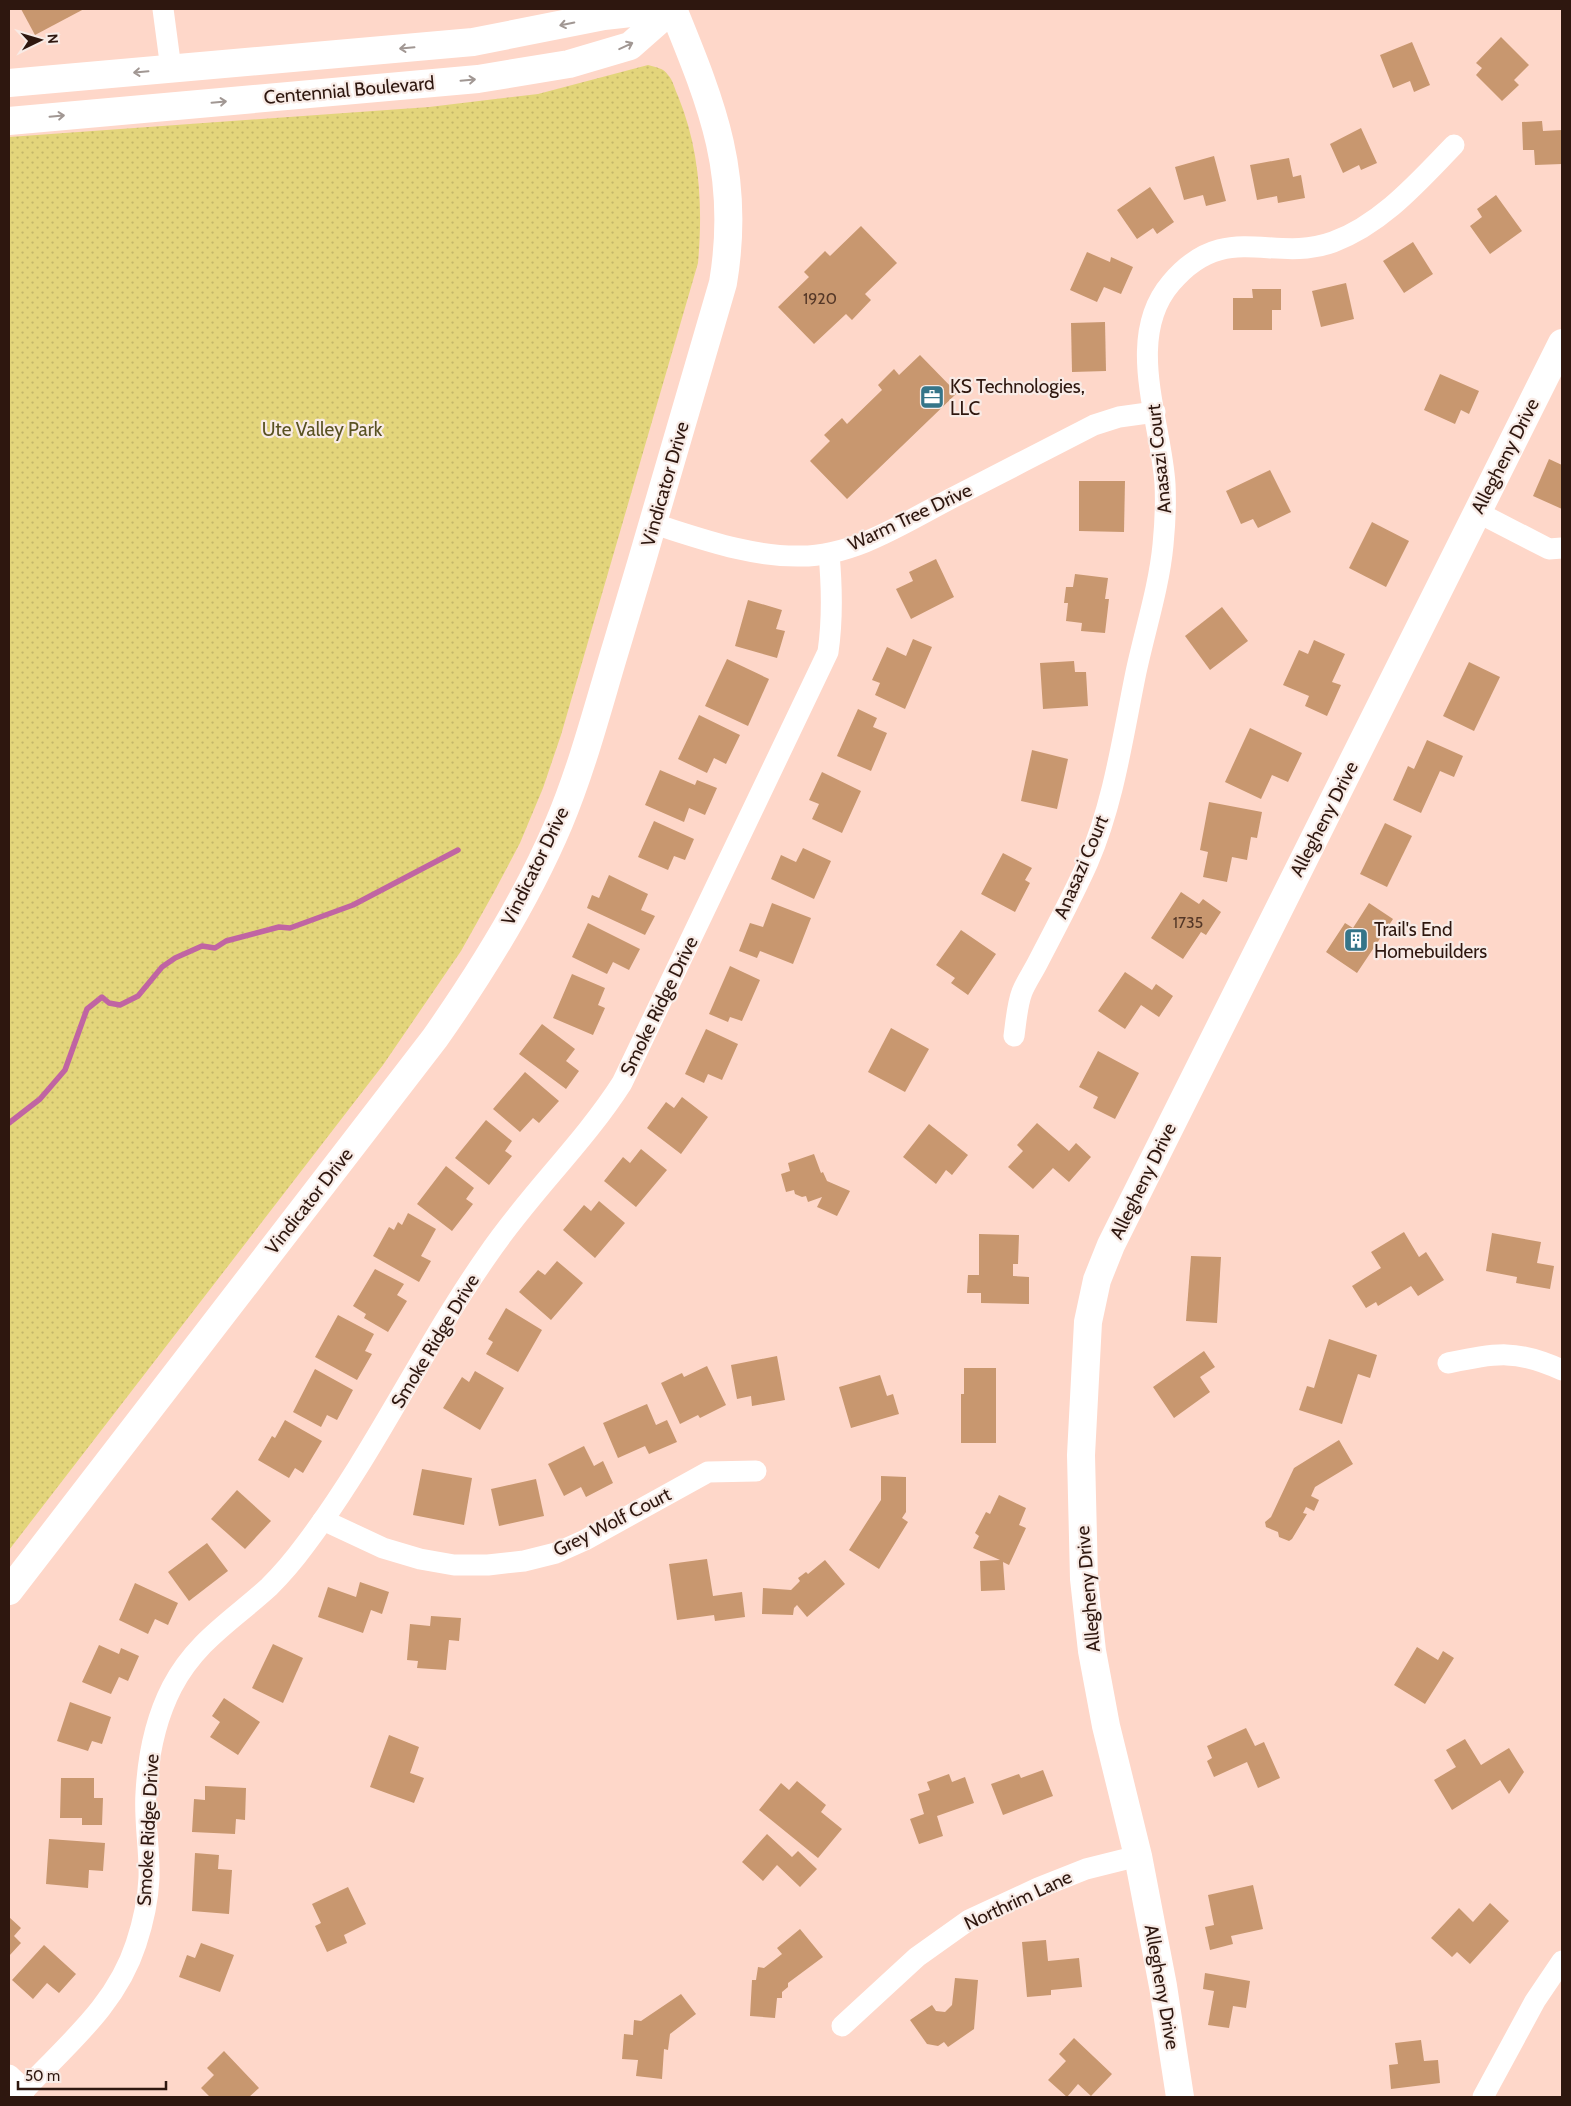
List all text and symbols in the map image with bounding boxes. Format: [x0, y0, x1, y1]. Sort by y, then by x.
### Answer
north arrow [15, 15, 65, 65]
one-way arrow [560, 19, 576, 29]
text: N [44, 33, 62, 45]
one-way arrow [619, 40, 634, 50]
one-way arrow [399, 43, 415, 53]
one-way arrow [133, 67, 149, 77]
street label: Centennial Boulevard [263, 71, 435, 109]
one-way arrow [460, 75, 476, 84]
one-way arrow [211, 97, 227, 107]
one-way arrow [49, 112, 65, 121]
house number: 1920 [803, 289, 837, 308]
place label: KS Technologies, LLC [950, 375, 1085, 420]
office icon: KS Technologies, LLC [919, 384, 945, 410]
street label: Allegheny Drive [1466, 394, 1544, 518]
street label: Anasazi Court [1142, 403, 1176, 515]
park label: Ute Valley Park [262, 418, 383, 441]
street label: Vindicator Drive [636, 419, 694, 549]
street label: Warm Tree Drive [844, 478, 976, 556]
street label: Allegheny Drive [1285, 757, 1363, 881]
street label: Vindicator Drive [496, 803, 574, 929]
street label: Anasazi Court [1049, 811, 1113, 922]
house number: 1735 [1173, 913, 1203, 932]
place label: Trail's End Homebuilders [1374, 918, 1487, 963]
building icon: Trail's End Homebuilders [1343, 927, 1369, 953]
street label: Smoke Ridge Drive [615, 932, 703, 1079]
street label: Allegheny Drive [1105, 1119, 1181, 1243]
street label: Vindicator Drive [260, 1143, 358, 1259]
street label: Smoke Ridge Drive [386, 1270, 484, 1412]
street label: Grey Wolf Court [549, 1482, 675, 1562]
street label: Allegheny Drive [1071, 1525, 1105, 1653]
street label: Smoke Ridge Drive [133, 1753, 163, 1907]
street label: Northrim Lane [960, 1865, 1076, 1935]
street label: Allegheny Drive [1140, 1923, 1184, 2052]
scale bar [18, 2058, 165, 2090]
text: 50 m [25, 2067, 60, 2085]

